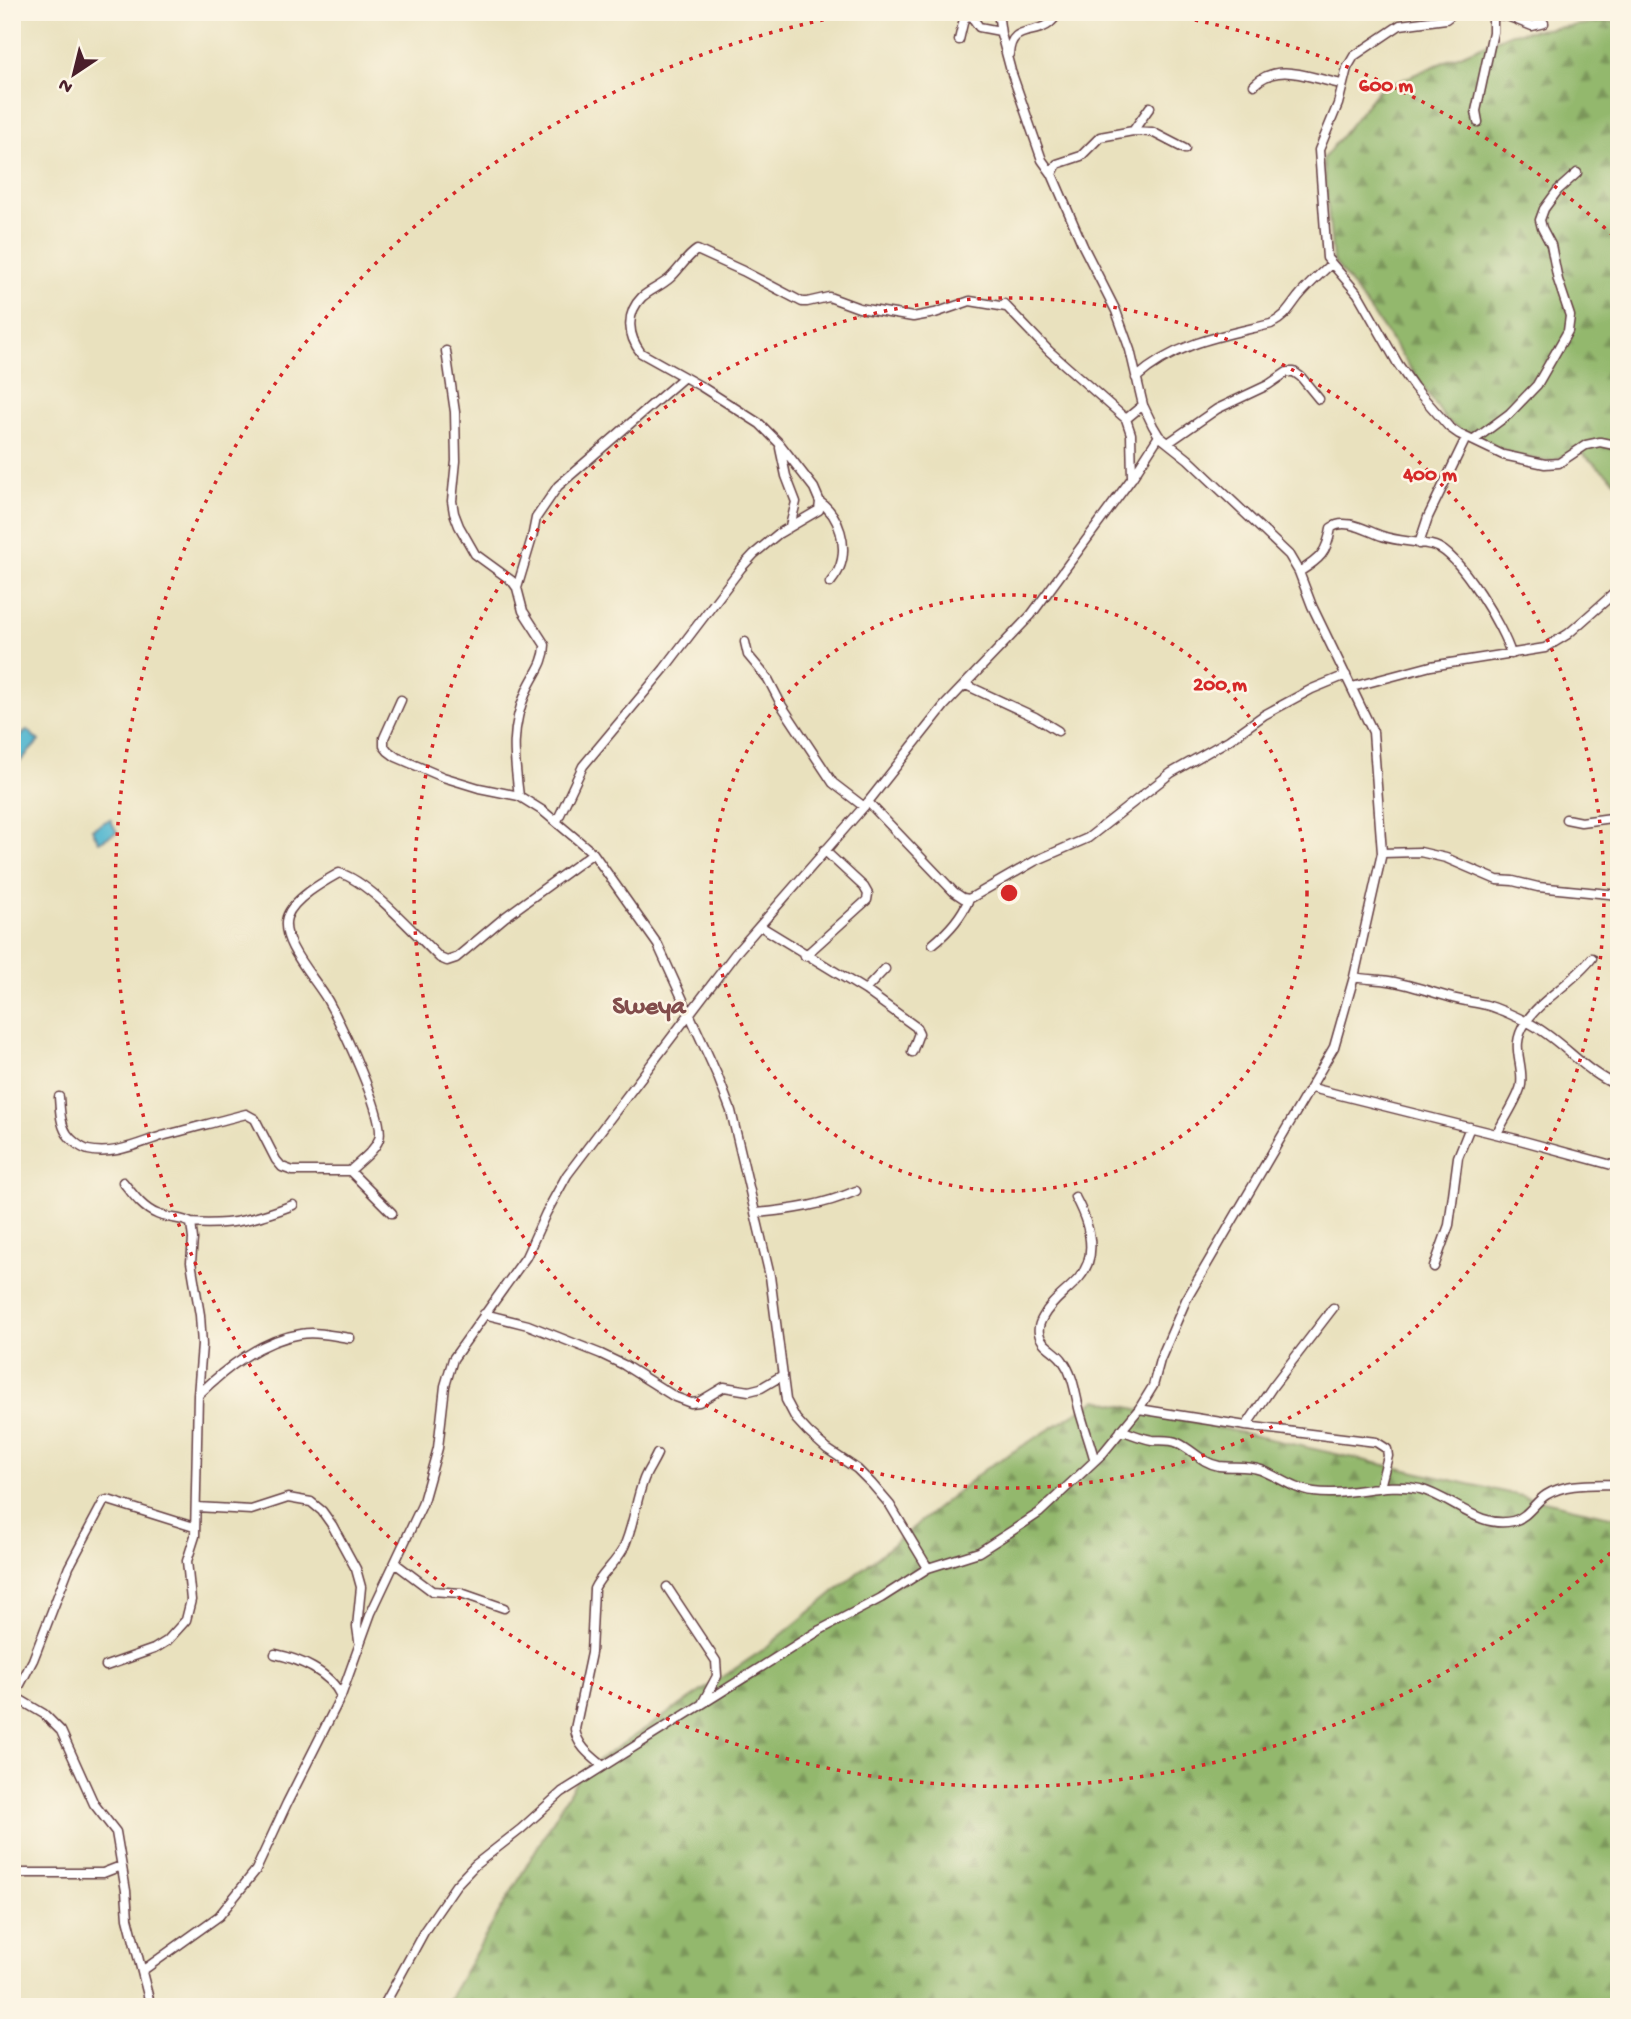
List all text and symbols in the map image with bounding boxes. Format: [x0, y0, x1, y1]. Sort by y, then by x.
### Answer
north arrow [38, 38, 108, 108]
text: N [55, 72, 78, 98]
text: 600 m [1359, 75, 1413, 100]
text: 400 m [1402, 464, 1457, 489]
text: 200 m [1193, 674, 1247, 699]
centre of rings [997, 881, 1021, 905]
district label: Sweya [613, 993, 687, 1024]

